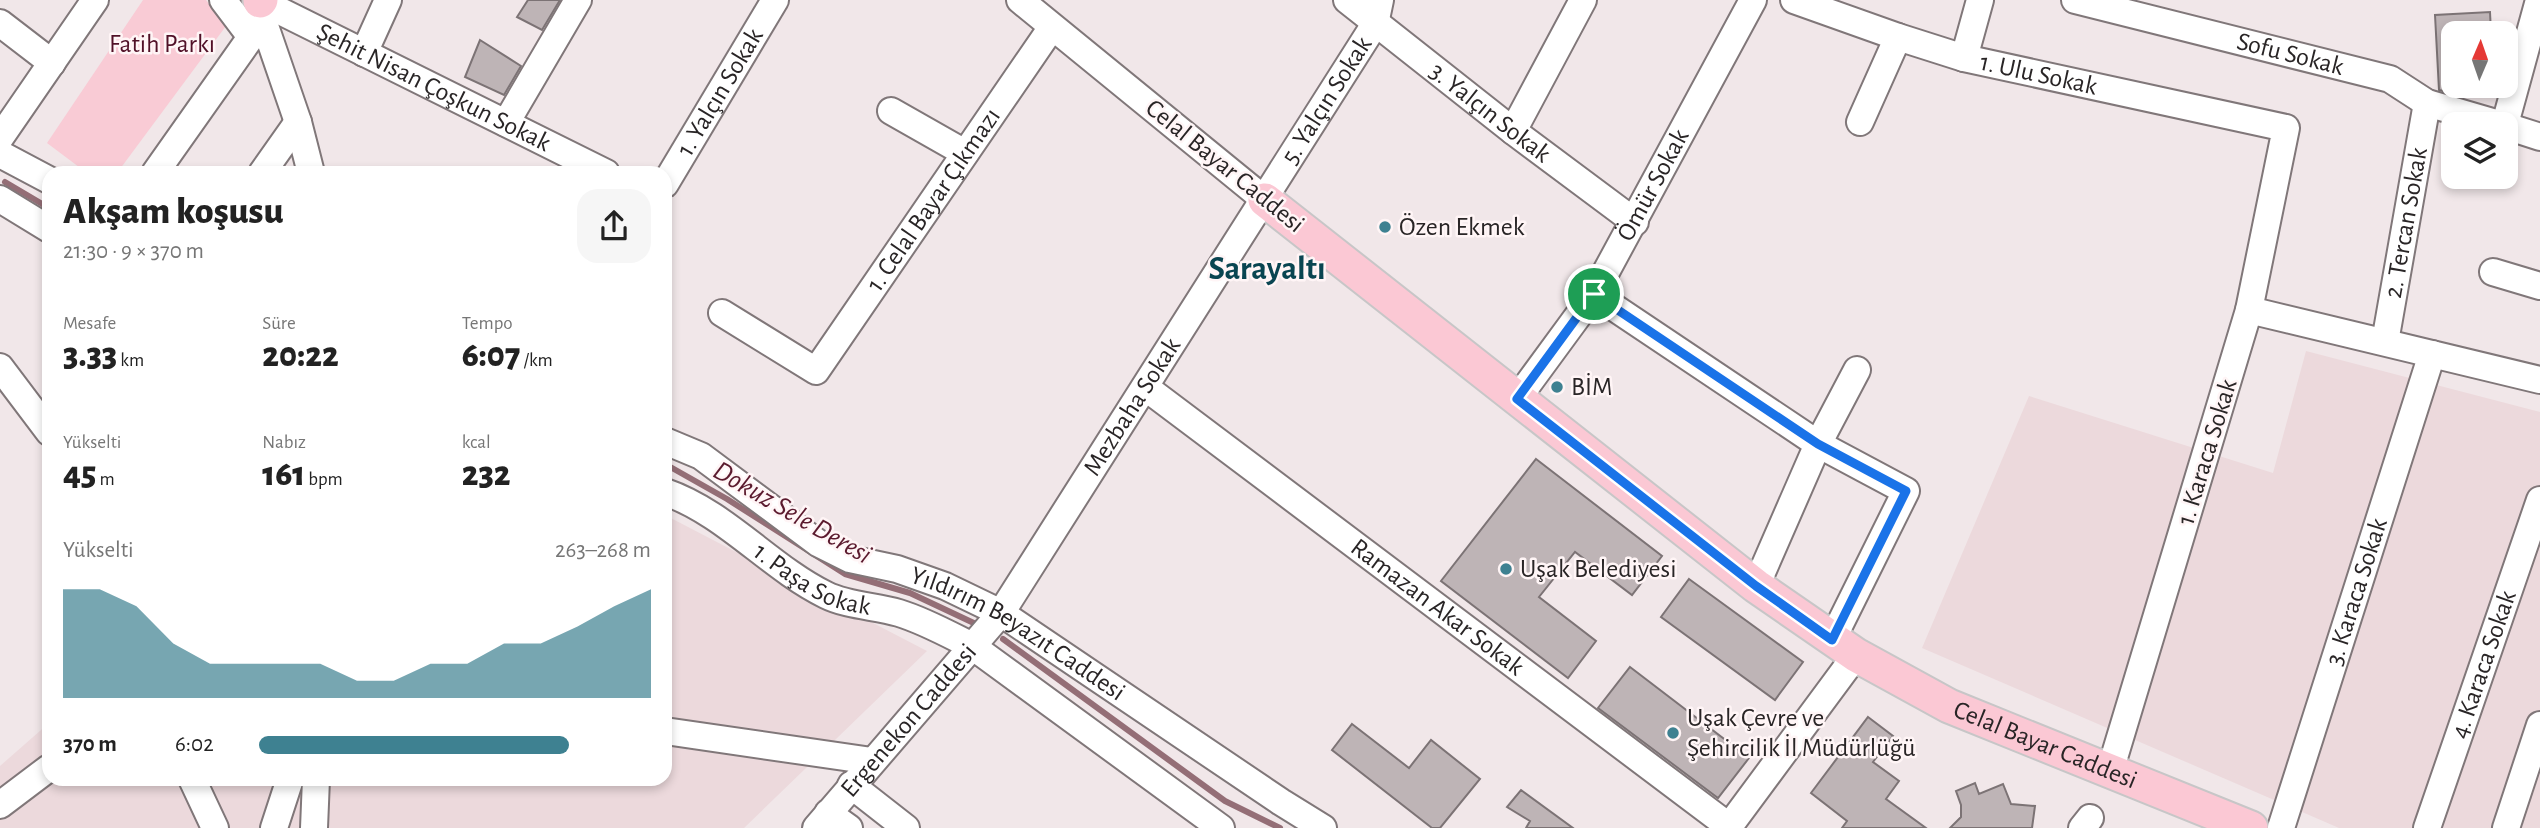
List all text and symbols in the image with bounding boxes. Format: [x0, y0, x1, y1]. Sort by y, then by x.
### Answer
street label: Şehit Nisan Çoşkun Sokak [313, 18, 555, 156]
north arrow [2441, 21, 2518, 98]
map controls [2441, 21, 2518, 189]
street label: 1. Yalçın Sokak [672, 24, 768, 160]
street label: Sofu Sokak [2234, 28, 2347, 80]
park label: Fatih Parkı [109, 31, 215, 57]
street label: 5. Yalçın Sokak [1277, 32, 1377, 169]
street label: 1. Ulu Sokak [1978, 49, 2100, 100]
street label: 3. Yalçın Sokak [1425, 58, 1556, 167]
street label: Celal Bayar Caddesi [1141, 94, 1309, 238]
street label: 1. Celal Bayar Çıkmazı [862, 104, 1005, 296]
button: layers [2441, 112, 2518, 189]
street label: Ömür Sokak [1611, 125, 1694, 245]
street label: 2. Tercan Sokak [2380, 145, 2432, 300]
button: share [577, 189, 651, 263]
text: Akşam koşusu [63, 193, 284, 231]
place label: Özen Ekmek [1399, 213, 1525, 240]
marker: Özen Ekmek [1377, 219, 1393, 235]
text: 21:30 · 9 × 370 m [63, 240, 204, 263]
district label: Sarayaltı [1208, 253, 1326, 286]
pin [1564, 264, 1624, 324]
icon: arrive [1575, 275, 1613, 313]
text: Mesafe [63, 314, 116, 333]
text: Süre [262, 314, 296, 333]
text: Tempo [462, 314, 513, 333]
street label: Mezbaha Sokak [1079, 333, 1185, 480]
text: 3.33 [63, 338, 117, 373]
text: 20:22 [262, 338, 339, 373]
text: 6:07 [462, 338, 520, 373]
text: km [117, 351, 144, 370]
text: /km [520, 351, 553, 370]
place label: BİM [1571, 373, 1612, 400]
street label: 1. Karaca Sokak [2173, 376, 2242, 528]
marker: BİM [1549, 379, 1565, 395]
text: Yükselti [63, 433, 121, 452]
text: Nabız [262, 433, 306, 452]
text: kcal [462, 433, 491, 452]
text: 45 [63, 457, 96, 492]
text: 161 [262, 457, 305, 492]
text: 232 [462, 457, 511, 492]
water label: Dokuz Sele Deresi [708, 457, 876, 569]
text: m [96, 470, 115, 489]
text: bpm [305, 470, 343, 489]
street label: 3. Karaca Sokak [2321, 515, 2392, 668]
street label: Ramazan Akar Sokak [1346, 534, 1529, 680]
street label: 1. Paşa Sokak [749, 538, 873, 620]
text: Yükselti [63, 539, 134, 562]
text: 263–268 m [555, 539, 651, 562]
place label: Uşak Belediyesi [1520, 556, 1677, 582]
marker: Uşak Belediyesi [1498, 561, 1514, 577]
street label: Yıldırım Beyazıt Caddesi [907, 562, 1130, 706]
street label: 4. Karaca Sokak [2446, 587, 2521, 742]
street label: Ergenekon Caddesi [836, 639, 981, 802]
street label: Celal Bayar Caddesi [1950, 696, 2141, 794]
place label: Uşak Çevre ve Şehircilik İl Müdürlüğü [1687, 705, 1915, 761]
marker: Uşak Çevre ve Şehircilik İl Müdürlüğü [1665, 725, 1681, 741]
text: 370 m [63, 733, 117, 756]
text: 6:02 [175, 733, 214, 756]

